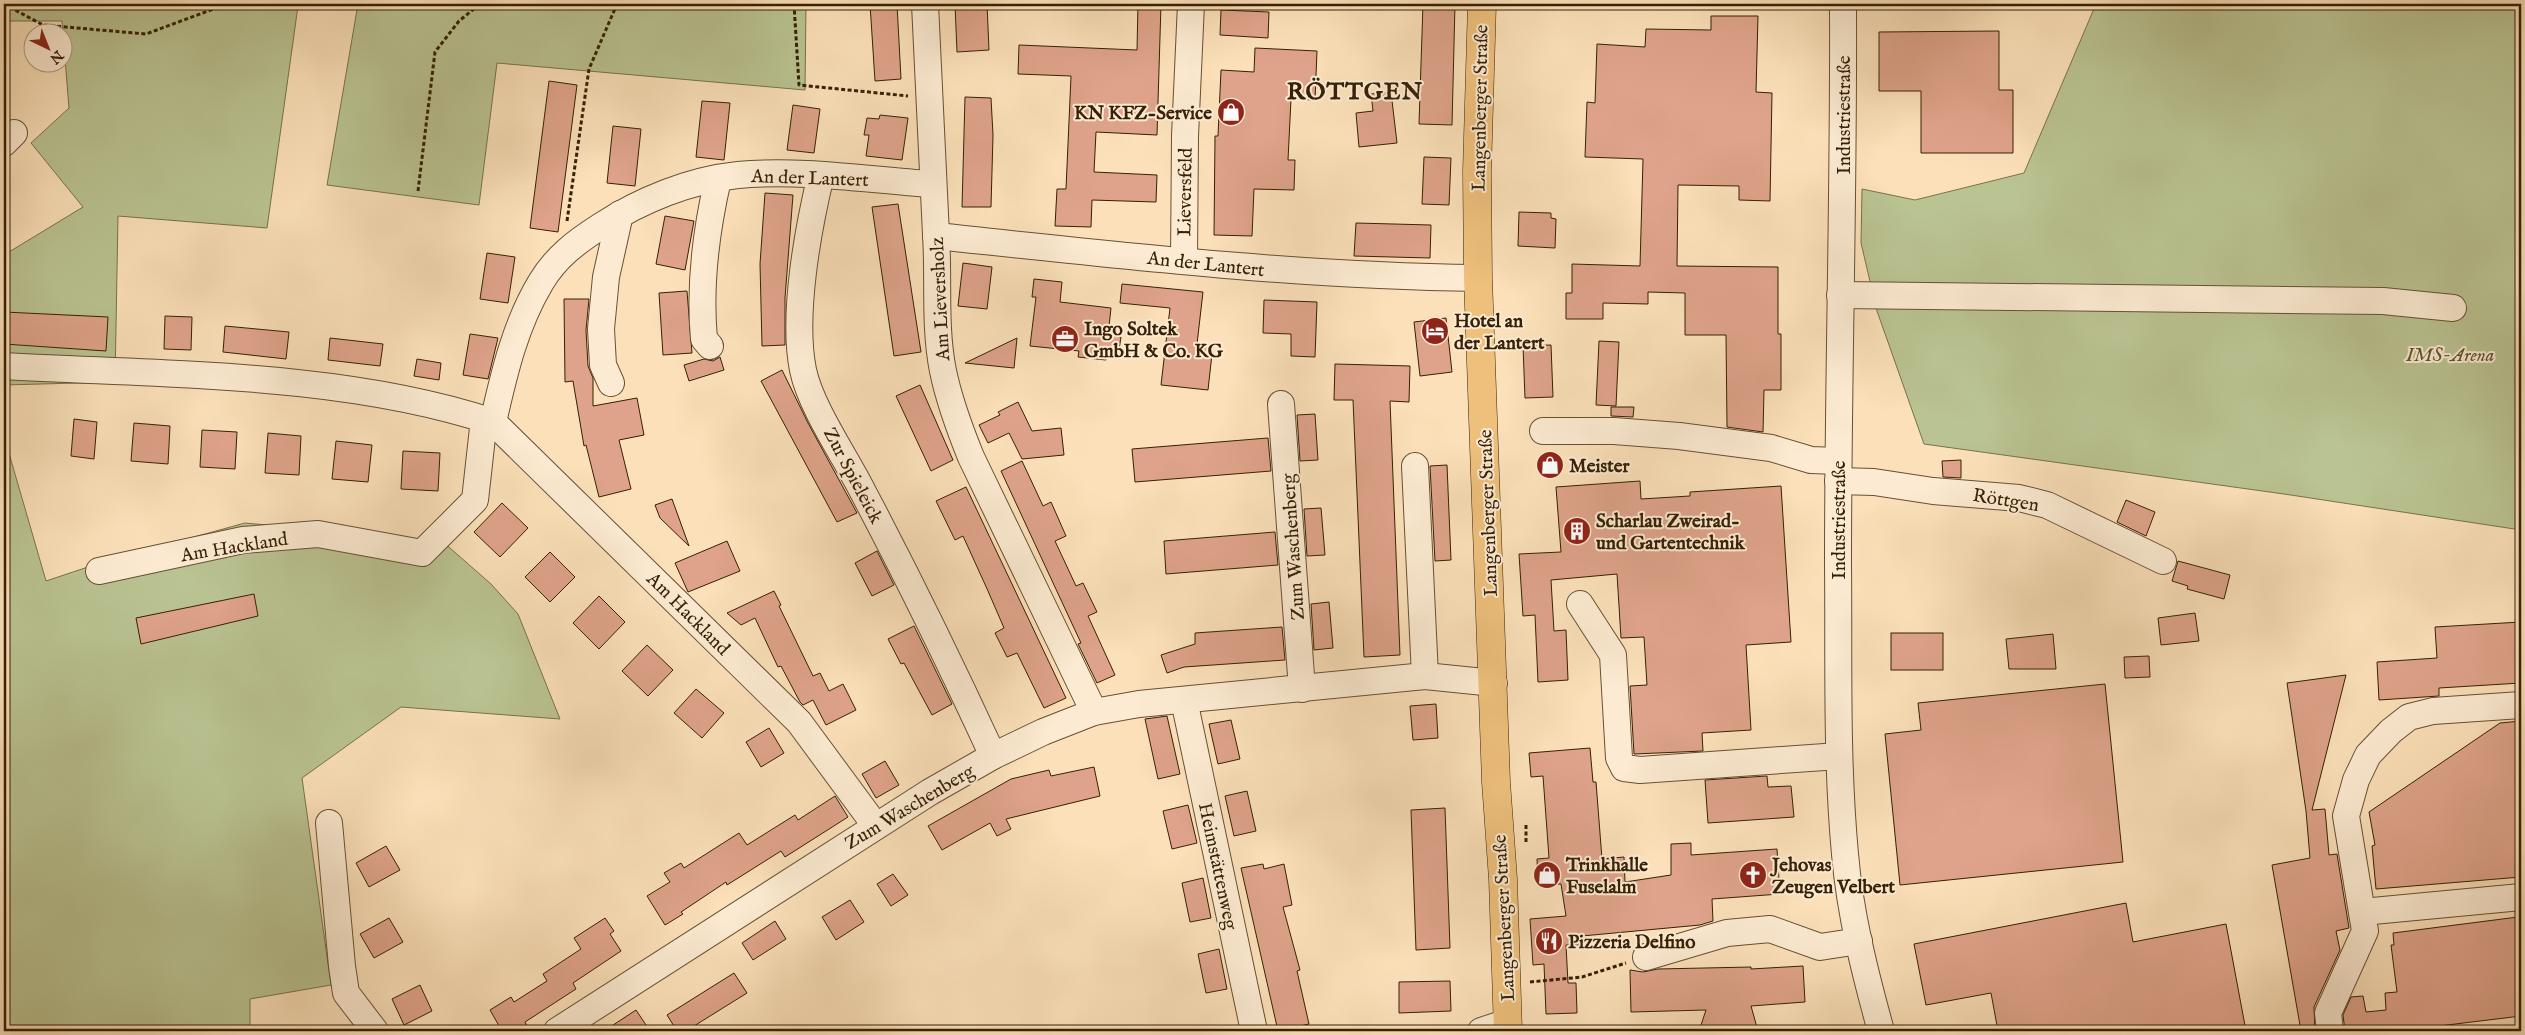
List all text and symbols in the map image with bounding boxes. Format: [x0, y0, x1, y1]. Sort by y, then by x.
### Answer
north arrow [22, 22, 72, 72]
street label: Langenberger Straße [1468, 24, 1494, 192]
text: N [46, 45, 67, 67]
street label: Industriestraße [1833, 55, 1857, 175]
district label: RÖTTGEN [1287, 77, 1423, 108]
shop icon: KN KFZ-Service [1216, 97, 1246, 127]
place label: KN KFZ-Service [1074, 102, 1212, 126]
street label: Lieversfeld [1173, 147, 1199, 237]
street label: An der Lantert [750, 165, 870, 193]
street label: Am Lieversholz [926, 236, 956, 362]
street label: An der Lantert [1145, 247, 1266, 283]
place label: Hotel an der Lantert [1454, 310, 1545, 356]
hotel icon: Hotel an der Lantert [1420, 316, 1450, 346]
place label: Ingo Soltek GmbH & Co. KG [1084, 318, 1224, 364]
office icon: Ingo Soltek GmbH & Co. KG [1050, 324, 1080, 354]
park label: IMS-Arena [2405, 344, 2494, 368]
street label: Zur Spieleick [817, 424, 888, 529]
street label: Langenberger Straße [1474, 429, 1504, 597]
shop icon: Meister [1535, 450, 1565, 480]
place label: Meister [1569, 455, 1630, 479]
street label: Industriestraße [1828, 460, 1852, 580]
street label: Zum Waschenberg [1277, 472, 1311, 621]
street label: Röttgen [1971, 484, 2041, 518]
place label: Scharlau Zweirad- und Gartentechnik [1596, 510, 1746, 556]
building icon: Scharlau Zweirad- und Gartentechnik [1562, 516, 1592, 546]
street label: Am Hackland [178, 528, 290, 568]
street label: Am Hackland [640, 567, 735, 662]
street label: Zum Waschenberg [841, 759, 980, 856]
street label: Heimstättenweg [1192, 801, 1242, 933]
street label: Langenberger Straße [1489, 834, 1521, 1002]
place label: Trinkhalle Fuselalm [1565, 854, 1648, 900]
place label: Jehovas Zeugen Velbert [1769, 854, 1895, 900]
shop icon: Trinkhalle Fuselalm [1532, 860, 1562, 890]
church icon: Jehovas Zeugen Velbert [1738, 860, 1768, 890]
restaurant icon: Pizzeria Delfino [1534, 926, 1564, 956]
place label: Pizzeria Delfino [1568, 931, 1695, 955]

